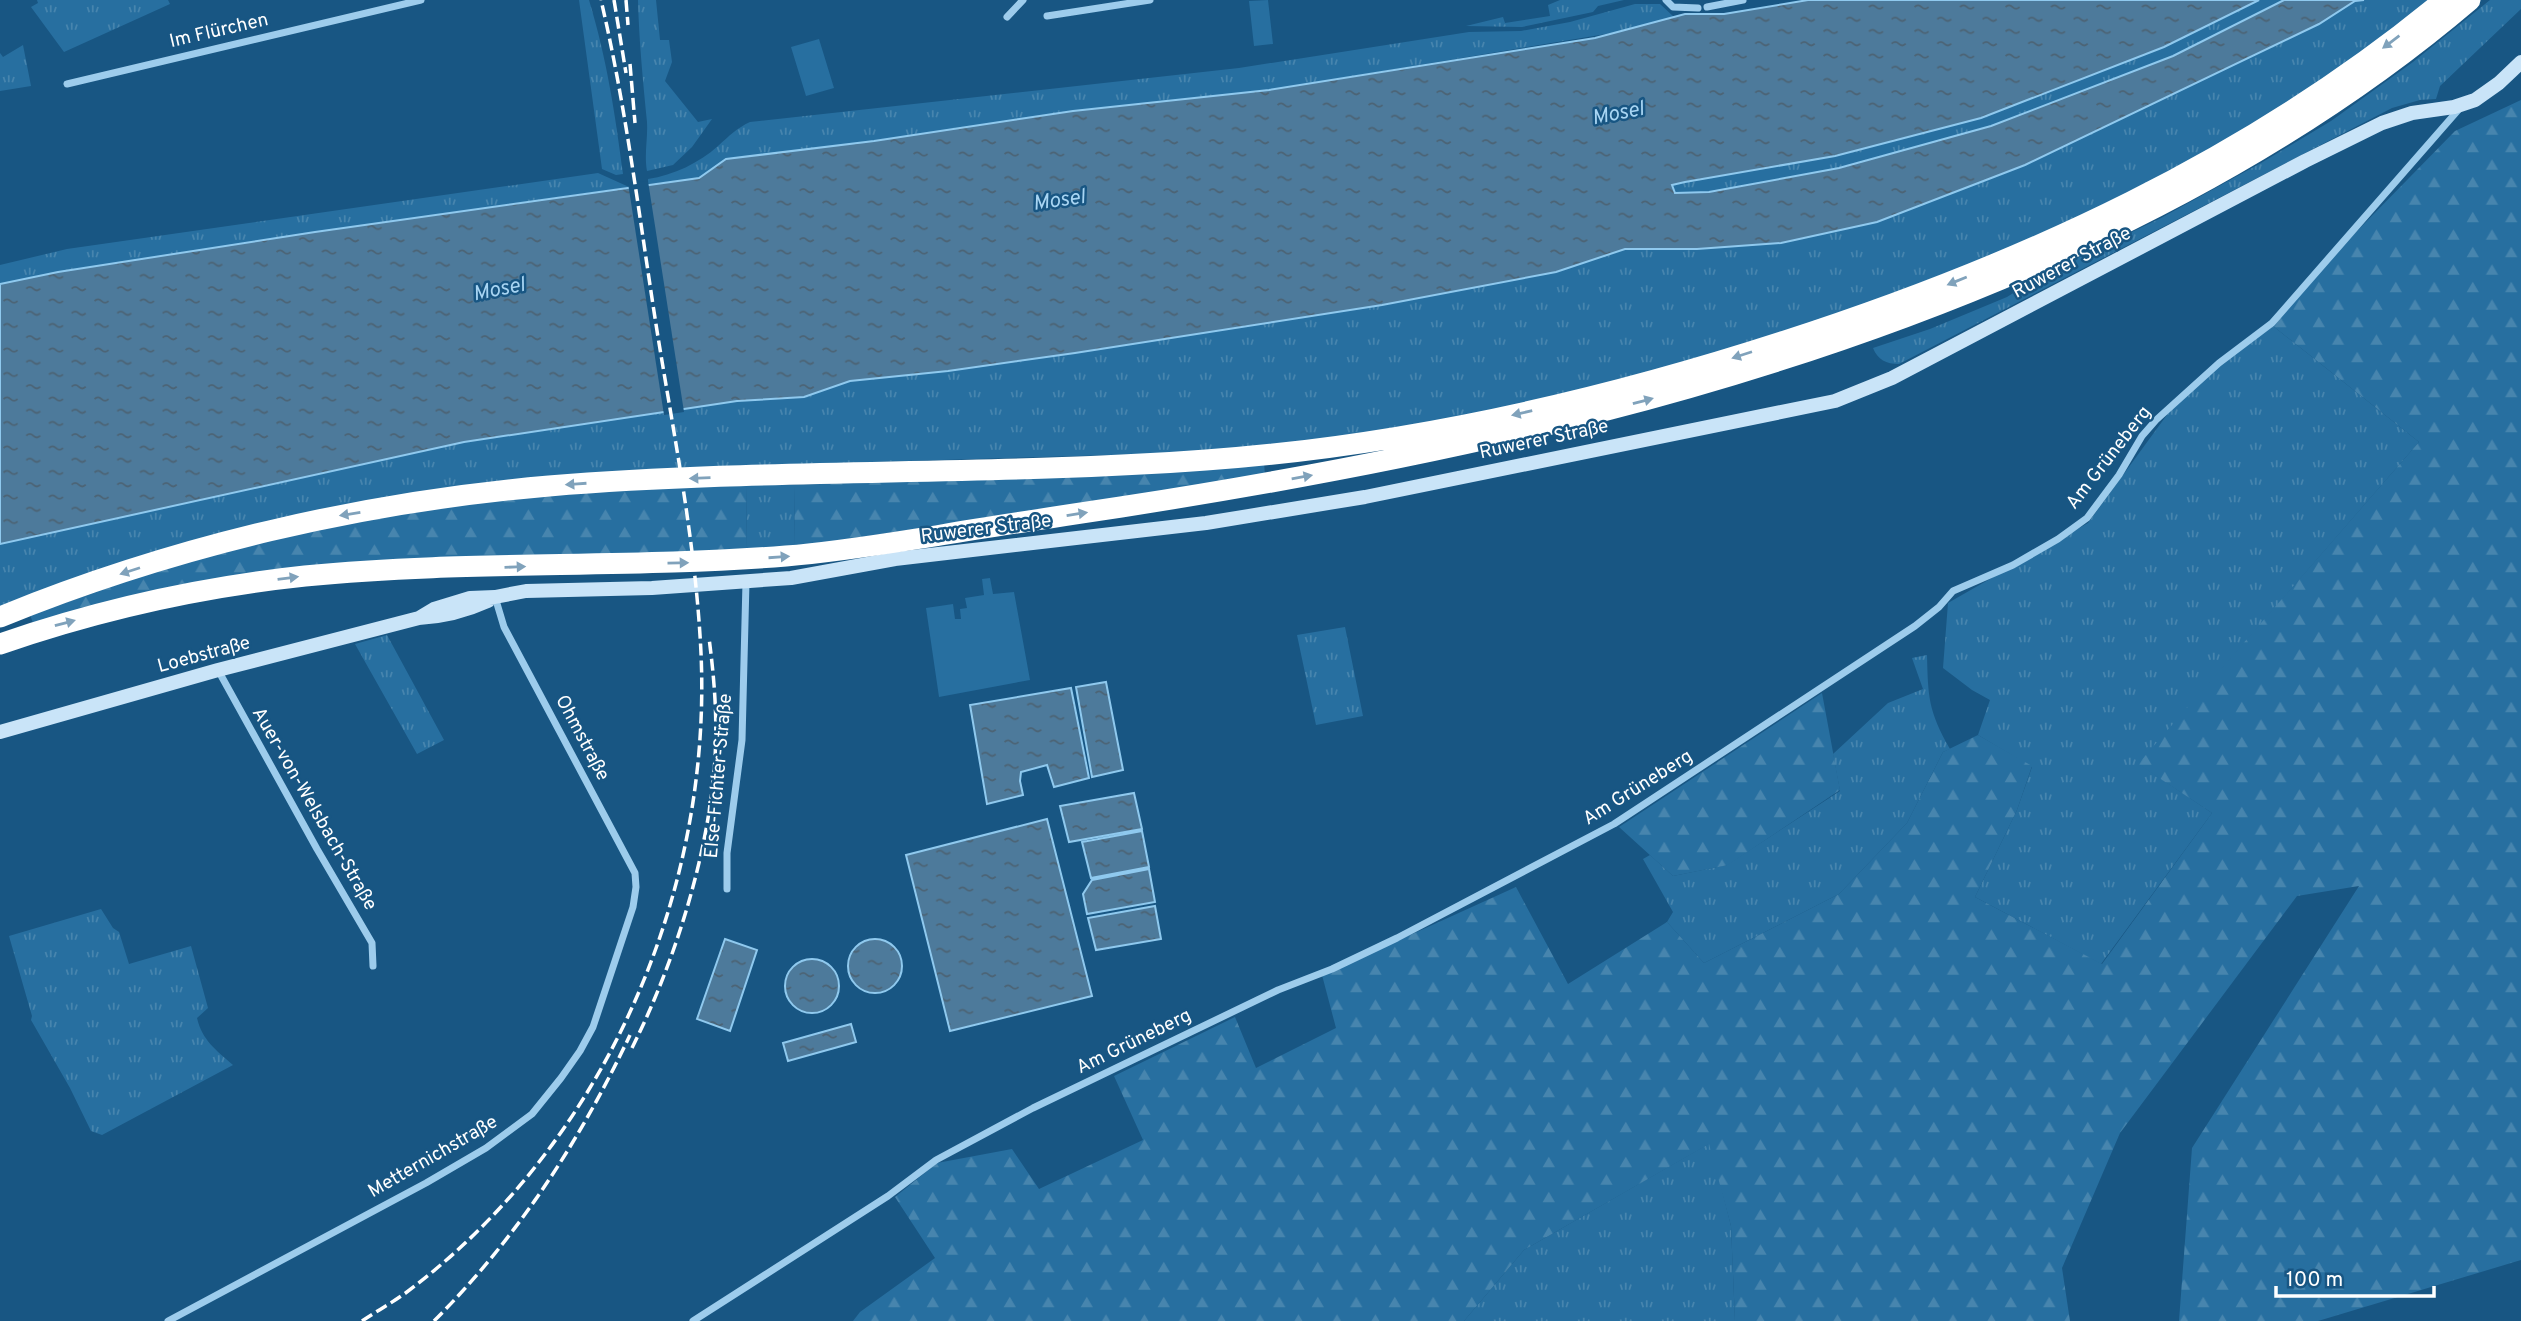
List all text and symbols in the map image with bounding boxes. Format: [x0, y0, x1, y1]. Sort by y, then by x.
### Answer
street label: Im Flürchen [167, 8, 271, 54]
one-way arrow [2382, 35, 2400, 49]
water label: Mosel [1590, 95, 1648, 132]
water label: Mosel [1031, 184, 1088, 218]
street label: Ruwerer Straße [2008, 222, 2136, 304]
water label: Mosel [471, 271, 529, 308]
one-way arrow [1946, 275, 1967, 286]
one-way arrow [1731, 350, 1752, 361]
one-way arrow [1632, 395, 1654, 406]
street label: Am Grüneberg [2061, 401, 2157, 515]
one-way arrow [1511, 408, 1533, 419]
street label: Ruwerer Straße [1477, 415, 1611, 465]
one-way arrow [689, 472, 711, 483]
one-way arrow [1291, 472, 1313, 483]
one-way arrow [565, 479, 587, 490]
one-way arrow [1066, 508, 1088, 519]
one-way arrow [339, 509, 361, 520]
street label: Ruwerer Straße [919, 509, 1053, 549]
one-way arrow [768, 551, 790, 562]
one-way arrow [667, 557, 689, 568]
one-way arrow [504, 561, 526, 572]
one-way arrow [120, 566, 141, 576]
one-way arrow [277, 573, 299, 584]
one-way arrow [54, 617, 76, 628]
street label: Loebstraße [155, 631, 253, 679]
street label: Ohmstraße [549, 691, 615, 785]
street label: Else-Fichter-Straße [700, 693, 738, 859]
street label: Auer-von-Welsbach-Straße [246, 703, 382, 915]
street label: Am Grüneberg [1579, 745, 1697, 831]
street label: Am Grüneberg [1073, 1004, 1195, 1080]
street label: Metternichstraße [364, 1110, 502, 1204]
scale bar [2276, 1254, 2434, 1298]
text: 100 m [2286, 1267, 2343, 1294]

